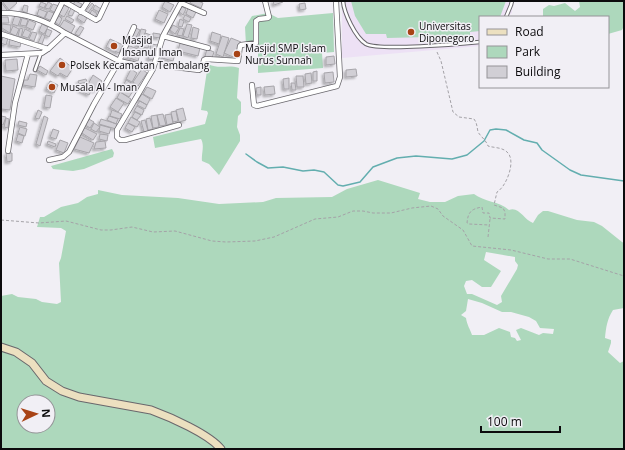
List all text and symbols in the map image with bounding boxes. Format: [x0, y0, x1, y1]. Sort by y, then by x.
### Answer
legend [479, 16, 609, 88]
place label: Universitas Diponegoro [419, 19, 474, 45]
text: Road [515, 23, 544, 40]
marker: Universitas Diponegoro [406, 27, 416, 37]
place label: Masjid Insanul Iman [122, 33, 182, 59]
marker: Masjid Insanul Iman [109, 41, 119, 51]
place label: Masjid SMP Islam Nurus Sunnah [245, 41, 326, 67]
text: Park [515, 43, 541, 60]
marker: Masjid SMP Islam Nurus Sunnah [232, 49, 242, 59]
place label: Polsek Kecamatan Tembalang [70, 58, 210, 72]
marker: Polsek Kecamatan Tembalang [57, 60, 67, 70]
text: Building [515, 63, 561, 80]
place label: Musala Al - Iman [60, 80, 137, 94]
marker: Musala Al - Iman [47, 82, 57, 92]
north arrow [16, 394, 56, 434]
text: N [39, 408, 54, 418]
scale bar [481, 408, 560, 434]
text: 100 m [487, 413, 522, 430]

